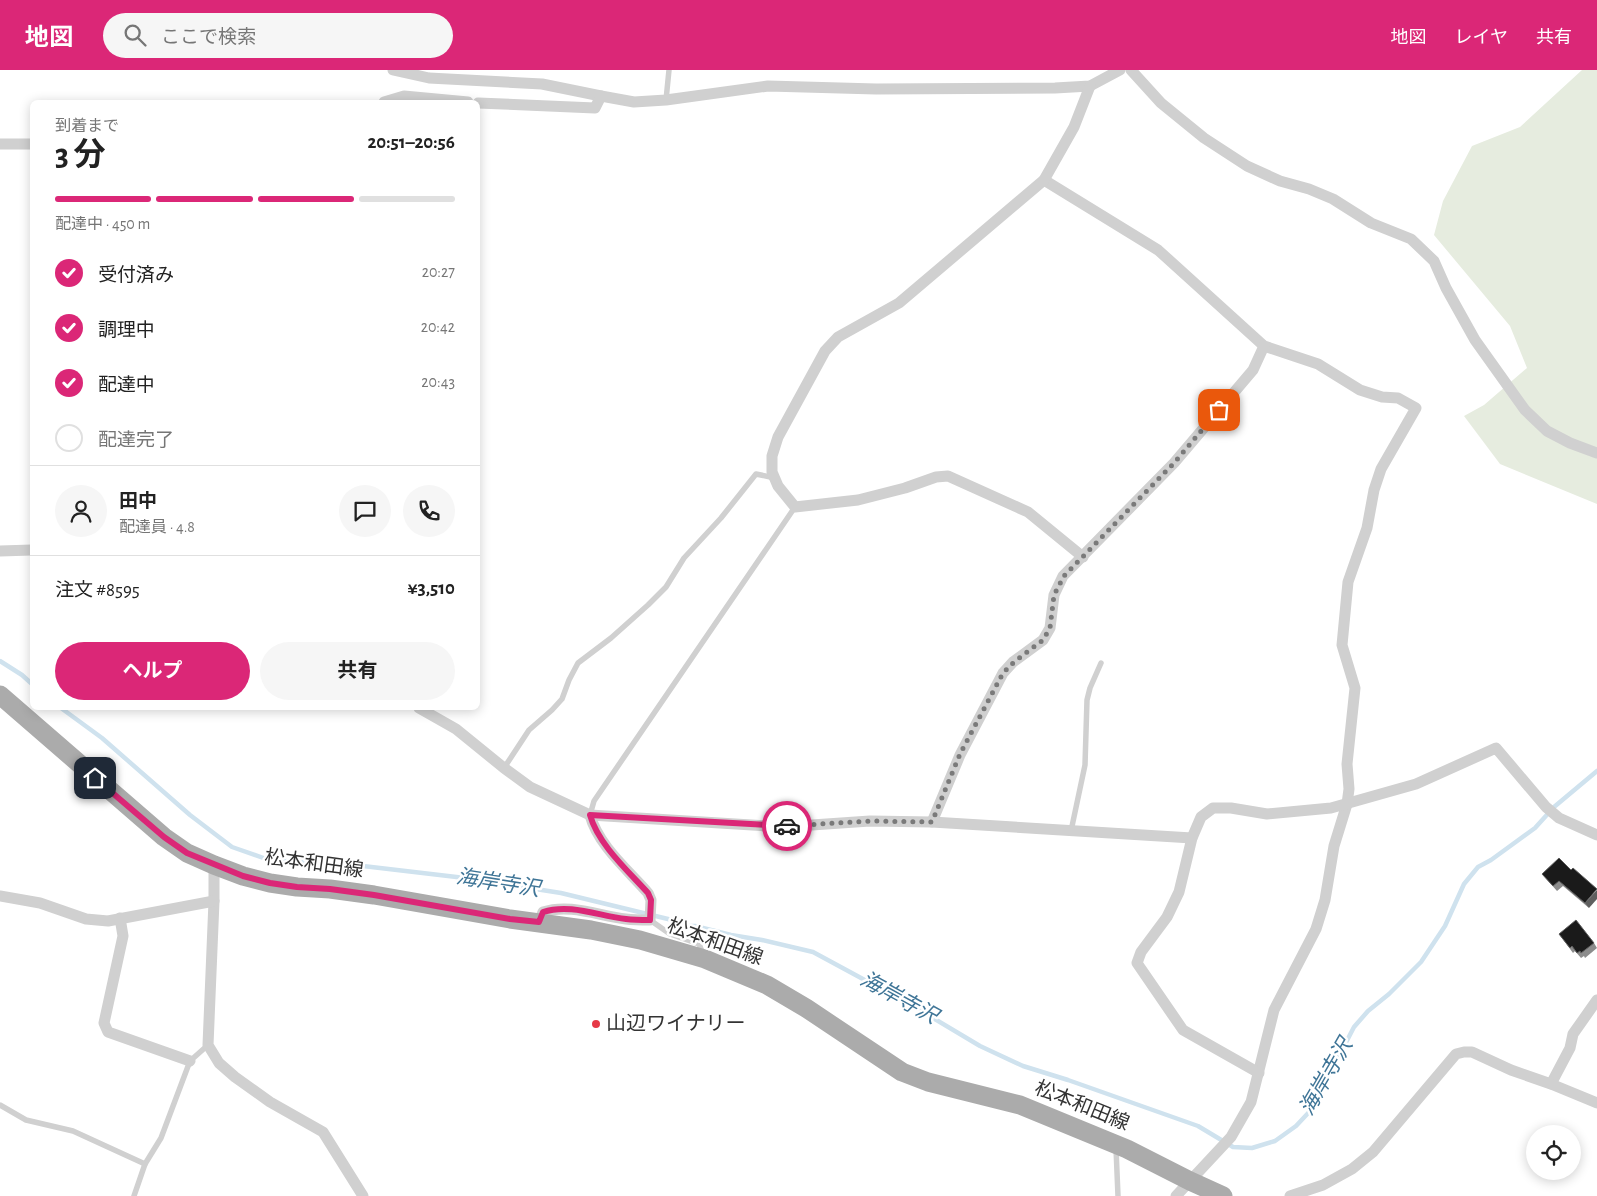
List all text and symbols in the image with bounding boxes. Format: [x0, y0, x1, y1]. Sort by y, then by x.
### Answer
search box [103, 13, 453, 58]
icon: search [121, 21, 149, 49]
text: 地図 [25, 26, 73, 50]
text: ここで検索 [161, 28, 256, 47]
text: 地図 [1391, 29, 1427, 47]
text: レイヤ [1455, 29, 1508, 47]
text: 共有 [1536, 29, 1572, 47]
text: 到着まで [55, 118, 119, 134]
text: 20:51–20:56 [367, 133, 455, 152]
text: 3 分 [55, 139, 106, 171]
text: 配達中 · 450 m [55, 216, 150, 232]
icon: check [55, 259, 83, 287]
text: 20:27 [422, 264, 455, 280]
text: 受付済み [98, 266, 174, 285]
icon: check [55, 314, 83, 342]
text: 20:42 [421, 319, 455, 335]
text: 調理中 [98, 321, 155, 340]
icon: check [55, 369, 83, 397]
text: 20:43 [421, 374, 455, 390]
text: 配達中 [98, 376, 155, 395]
pin [1198, 389, 1240, 431]
icon: bag [1205, 396, 1233, 424]
text: 配達完了 [98, 431, 174, 450]
button: person [55, 485, 107, 537]
button: chat [339, 485, 391, 537]
button: phone [403, 485, 455, 537]
text: 田中 [119, 492, 157, 511]
text: 配達員 · 4.8 [119, 519, 195, 535]
text: ¥3,510 [408, 579, 455, 598]
text: 注文 #8595 [55, 581, 140, 600]
button: ヘルプ [55, 642, 250, 700]
button: 共有 [260, 642, 455, 700]
pin [74, 757, 116, 799]
icon: home [81, 764, 109, 792]
courier [762, 801, 812, 851]
icon: car [773, 812, 801, 840]
street label: 松本和田線 [263, 845, 365, 881]
water label: 海岸寺沢 [455, 865, 544, 900]
street label: 松本和田線 [665, 914, 766, 968]
water label: 海岸寺沢 [857, 968, 944, 1029]
place label: 山辺ワイナリー [606, 1013, 746, 1034]
marker: 山辺ワイナリー [590, 1018, 602, 1030]
water label: 海岸寺沢 [1295, 1032, 1358, 1119]
street label: 松本和田線 [1032, 1076, 1133, 1134]
map controls [1526, 1125, 1581, 1180]
button: locate [1526, 1125, 1581, 1180]

